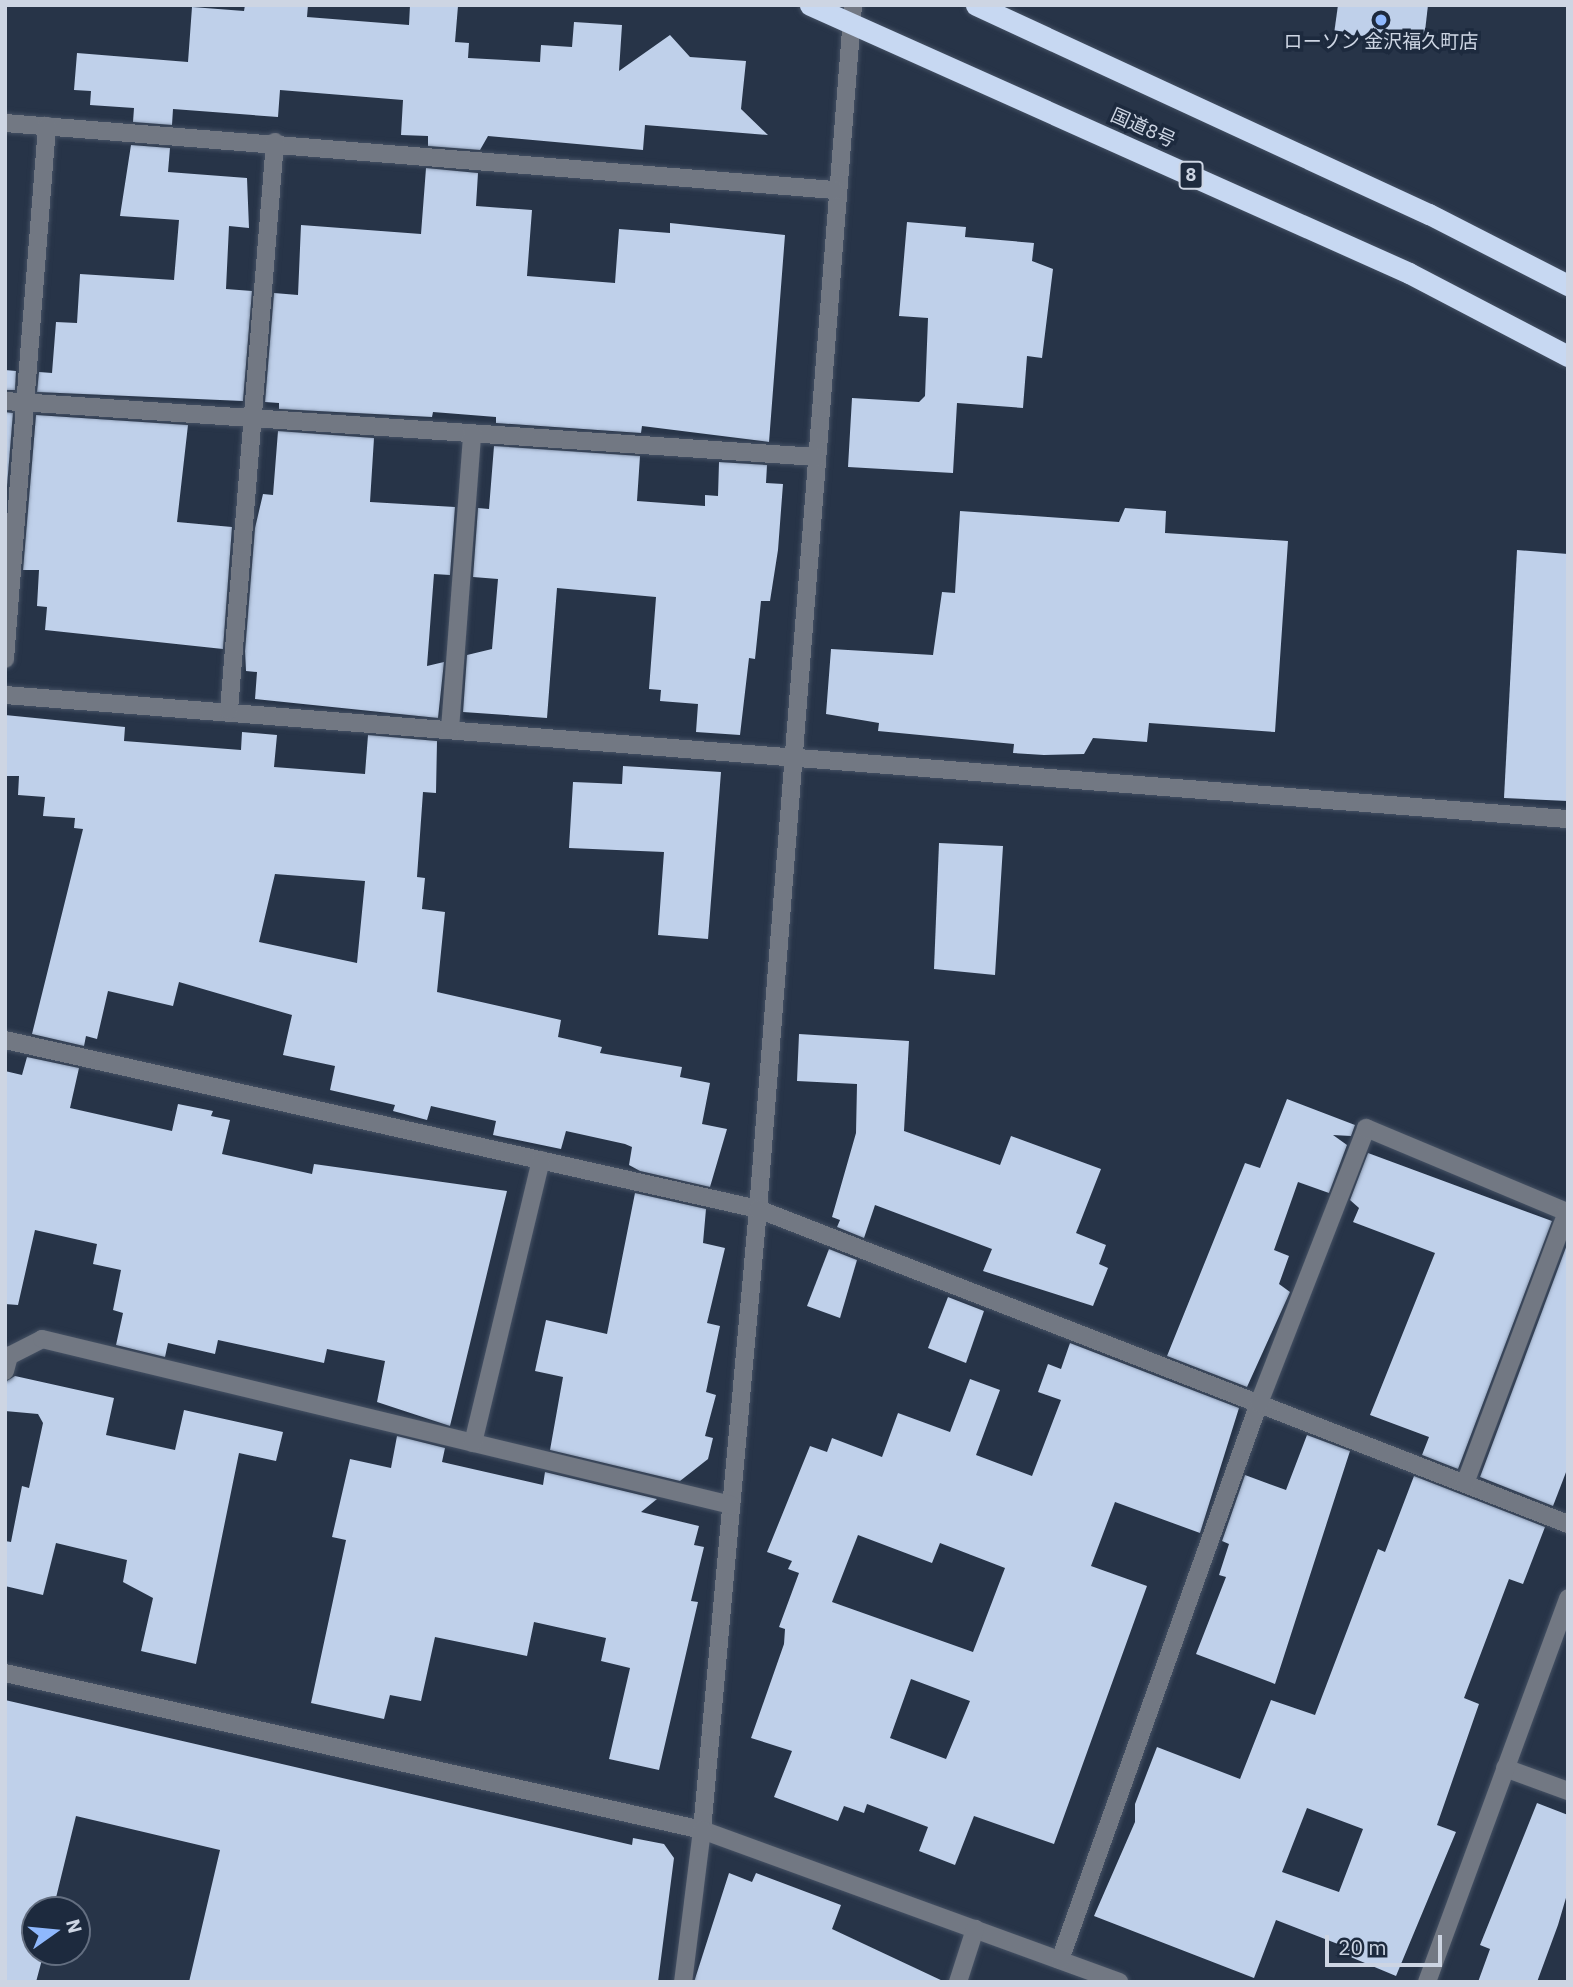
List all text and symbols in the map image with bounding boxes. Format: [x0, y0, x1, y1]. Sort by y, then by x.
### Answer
marker: ローソン 金沢福久町店 [1373, 12, 1389, 28]
place label: ローソン 金沢福久町店 [1284, 31, 1478, 53]
street label: 国道8号 [1107, 104, 1179, 152]
road number: 8 [1177, 160, 1205, 190]
north arrow [21, 1896, 91, 1966]
text: N [61, 1916, 88, 1936]
scale bar [1328, 1920, 1445, 1964]
text: 20 m [1338, 1933, 1387, 1961]

